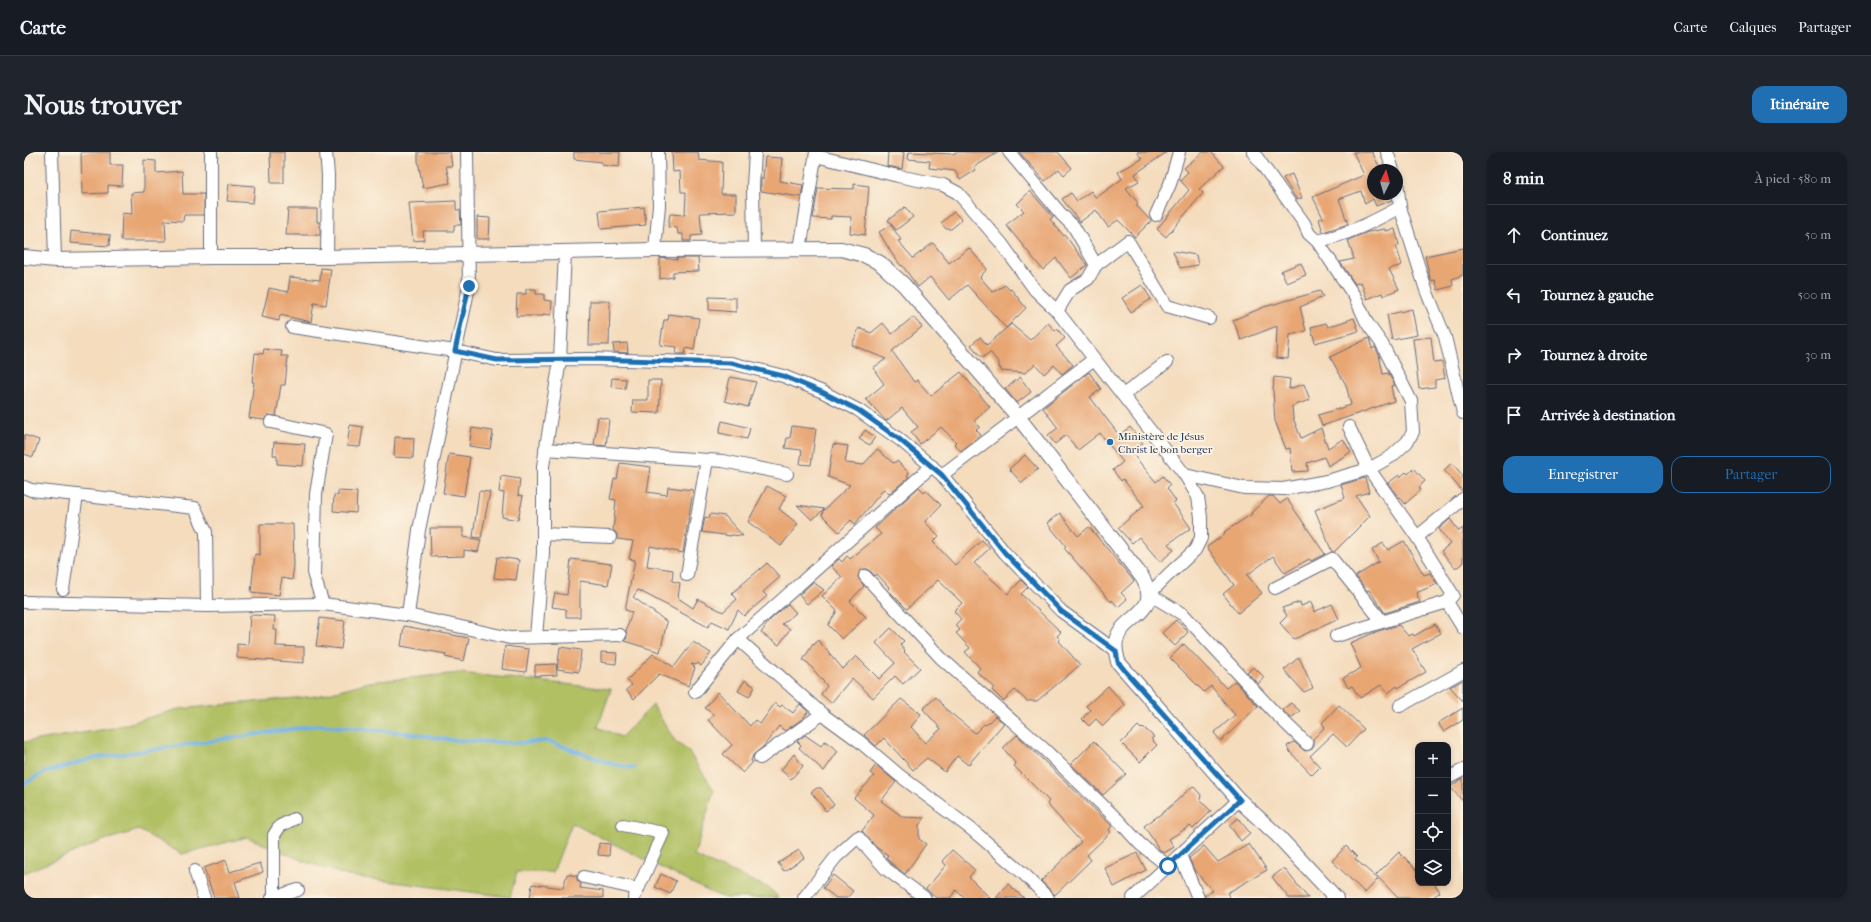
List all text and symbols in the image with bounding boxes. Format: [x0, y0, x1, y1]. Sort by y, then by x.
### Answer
text: Carte [20, 17, 66, 39]
text: Carte [1674, 19, 1707, 36]
text: Calques [1729, 19, 1776, 36]
text: Partager [1798, 19, 1851, 36]
button: Itinéraire [1752, 86, 1847, 123]
text: Nous trouver [24, 88, 181, 121]
north arrow [1367, 164, 1403, 200]
text: 8 min [1503, 168, 1544, 188]
text: À pied · 580 m [1754, 171, 1831, 186]
icon: ahead [1503, 224, 1525, 246]
text: Continuez [1541, 226, 1608, 244]
text: 50 m [1805, 227, 1831, 242]
route end [460, 277, 478, 295]
icon: left [1503, 284, 1525, 306]
text: Tournez à gauche [1541, 286, 1654, 304]
text: 500 m [1797, 287, 1831, 302]
icon: right [1503, 344, 1525, 366]
text: Tournez à droite [1541, 346, 1647, 364]
text: 30 m [1805, 347, 1831, 362]
icon: arrive [1503, 404, 1525, 426]
text: Arrivée à destination [1541, 406, 1676, 424]
place label: Ministère de Jésus Christ le bon berger [1118, 430, 1213, 456]
marker: Ministère de Jésus Christ le bon berger [1105, 437, 1115, 447]
button: Enregistrer [1503, 456, 1663, 493]
button: Partager [1671, 456, 1831, 493]
map controls [1415, 742, 1451, 886]
button: + [1415, 742, 1451, 778]
button: − [1415, 778, 1451, 814]
button: locate [1415, 814, 1451, 850]
button: layers [1415, 850, 1451, 886]
route start [1159, 857, 1177, 875]

